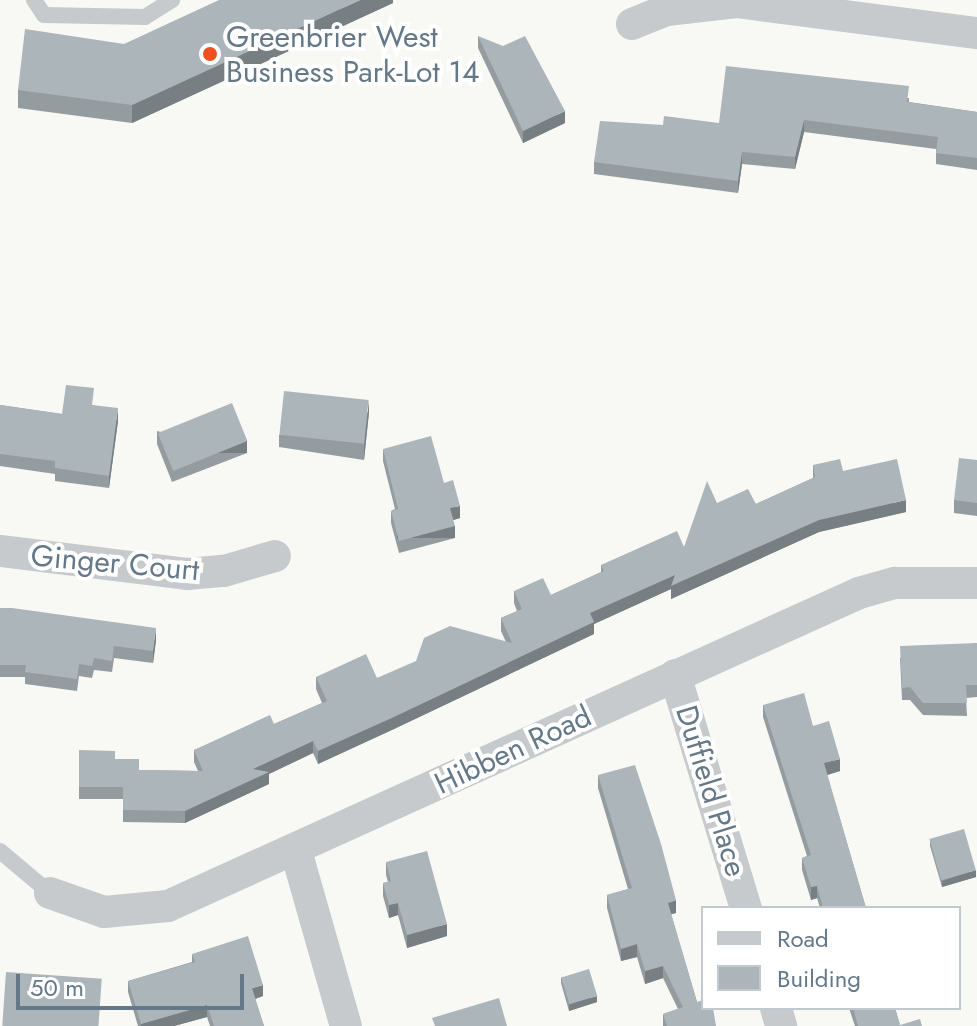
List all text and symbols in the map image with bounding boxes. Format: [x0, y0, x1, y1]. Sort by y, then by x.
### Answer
place label: Greenbrier West Business Park-Lot 14 [226, 19, 480, 90]
marker: Greenbrier West Business Park-Lot 14 [201, 45, 219, 63]
street label: Ginger Court [29, 538, 201, 588]
street label: Hibben Road [429, 698, 597, 802]
street label: Duffield Place [668, 701, 754, 881]
legend [701, 906, 961, 1010]
text: Road [777, 921, 829, 956]
scale bar [20, 958, 248, 1008]
text: Building [777, 961, 861, 996]
text: 50 m [30, 970, 84, 1005]

